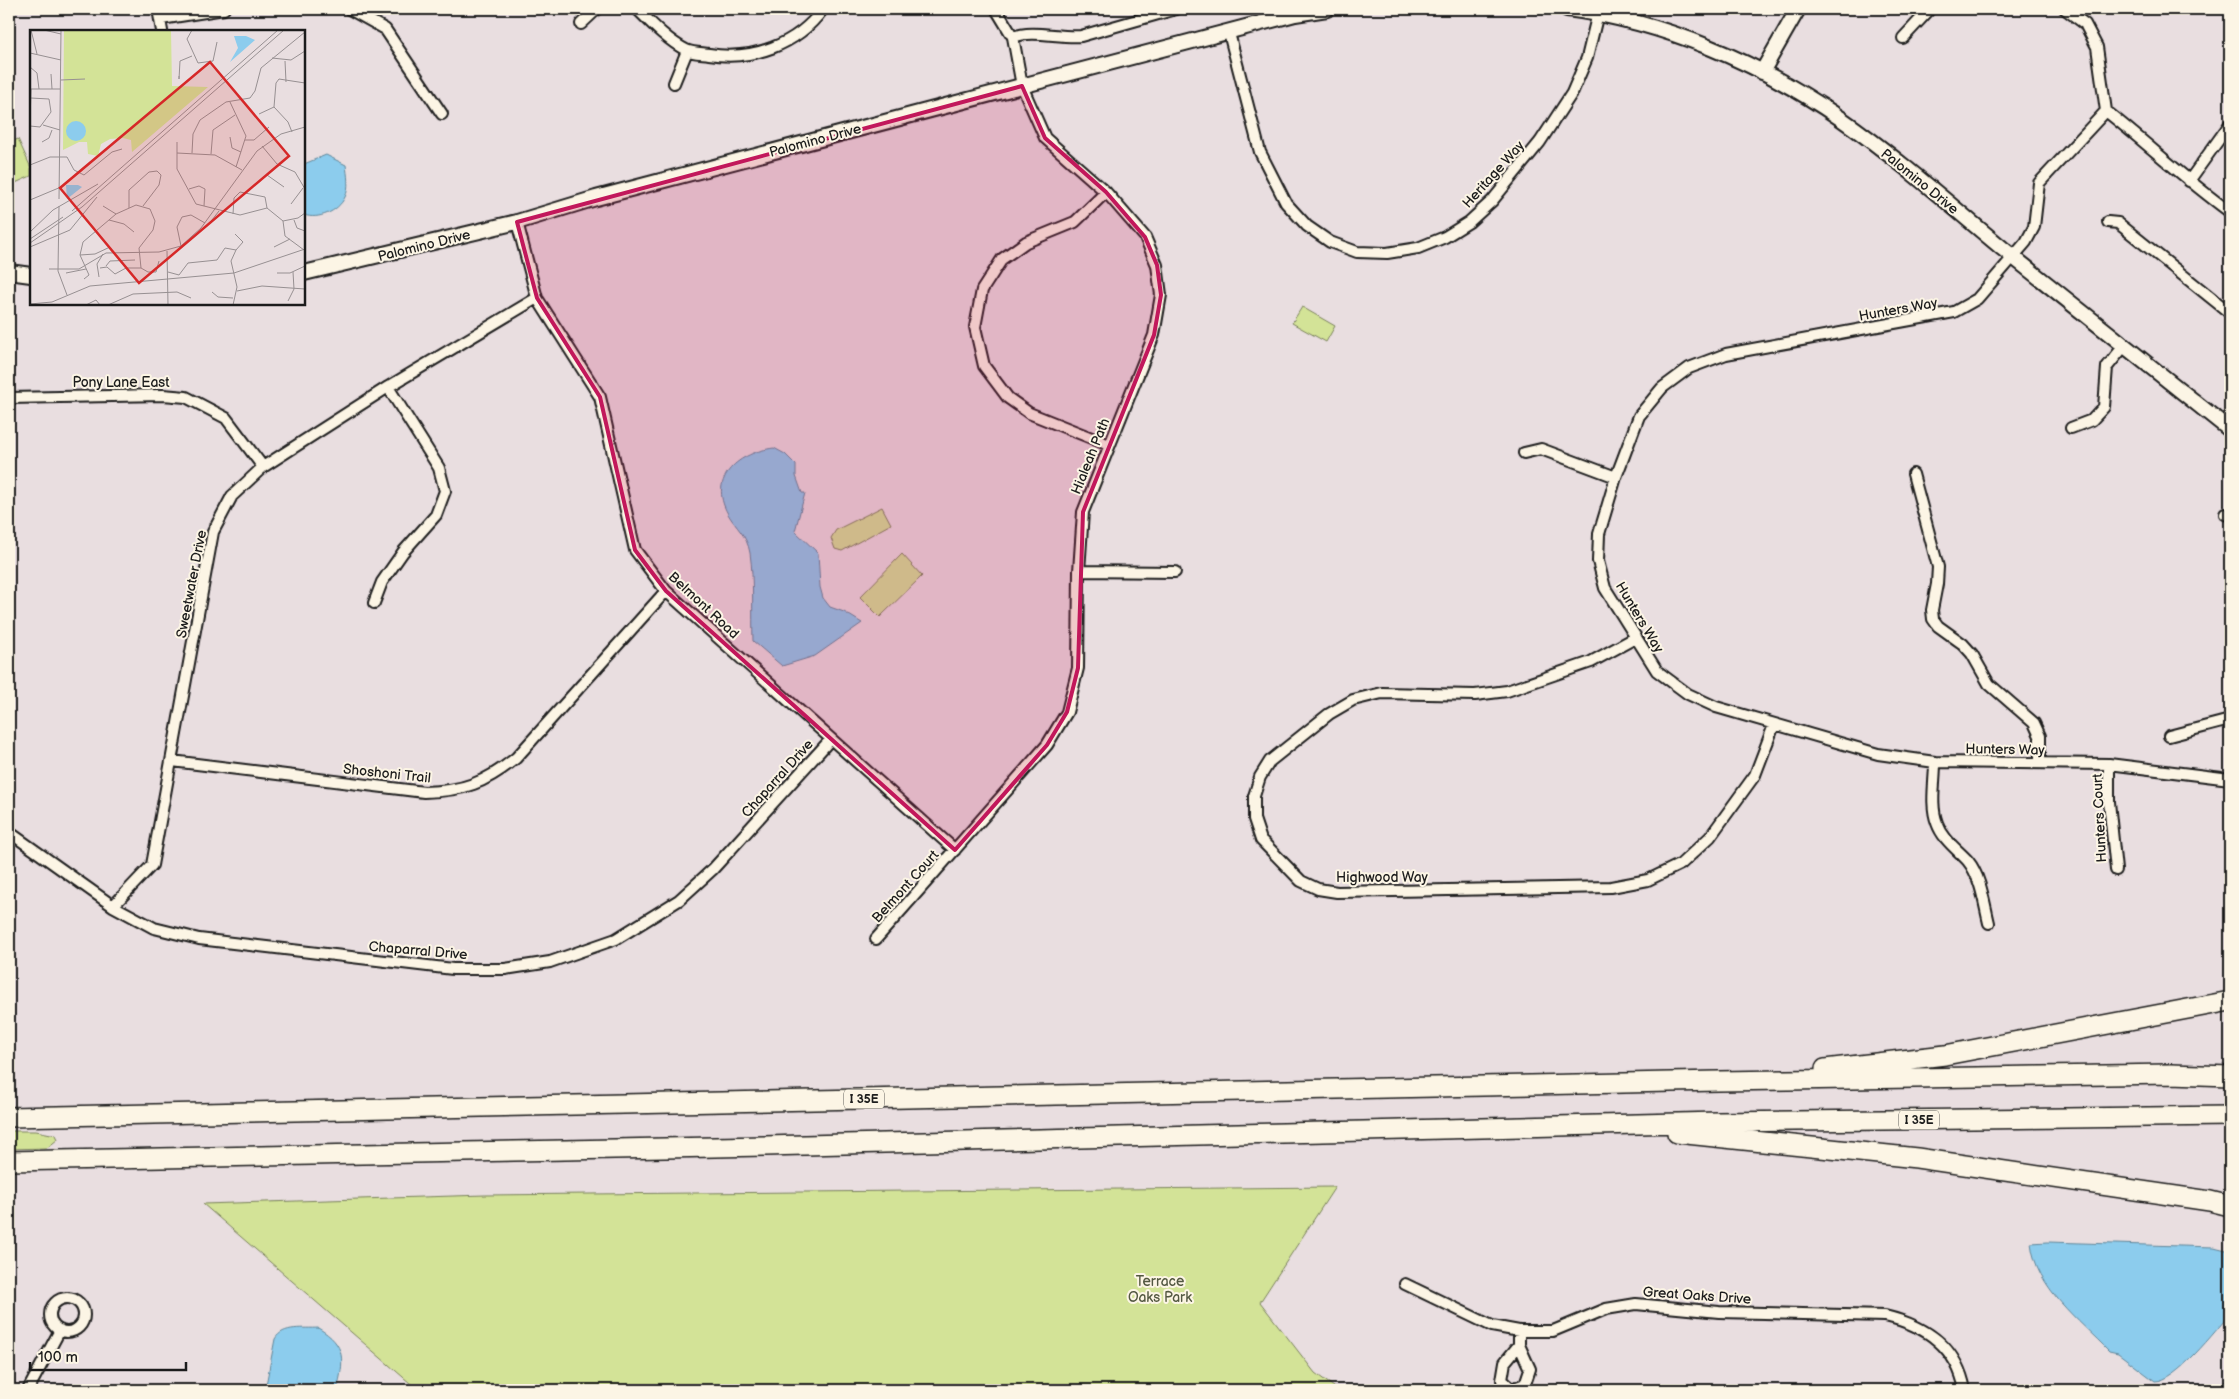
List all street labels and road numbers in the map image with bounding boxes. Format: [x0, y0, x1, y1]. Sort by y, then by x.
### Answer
street label: Palomino Drive [767, 120, 863, 161]
street label: Heritage Way [1459, 137, 1528, 211]
street label: Palomino Drive [1878, 145, 1962, 218]
street label: Palomino Drive [376, 226, 472, 265]
street label: Hunters Way [1857, 294, 1939, 325]
street label: Pony Lane East [72, 374, 170, 391]
street label: Hialeah Path [1068, 415, 1114, 497]
street label: Sweetwater Drive [173, 529, 210, 640]
street label: Belmont Road [665, 568, 743, 642]
street label: Hunters Way [1612, 579, 1668, 656]
street label: Chaparral Drive [738, 736, 817, 821]
street label: Hunters Way [1965, 740, 2046, 759]
street label: Shoshoni Trail [342, 760, 432, 787]
street label: Hunters Court [2089, 772, 2110, 863]
street label: Belmont Court [868, 846, 943, 926]
street label: Highwood Way [1336, 869, 1429, 886]
street label: Chaparral Drive [368, 938, 468, 963]
road number: I 35E [844, 1090, 884, 1108]
road number: I 35E [1899, 1110, 1939, 1130]
street label: Great Oaks Drive [1642, 1283, 1752, 1308]

